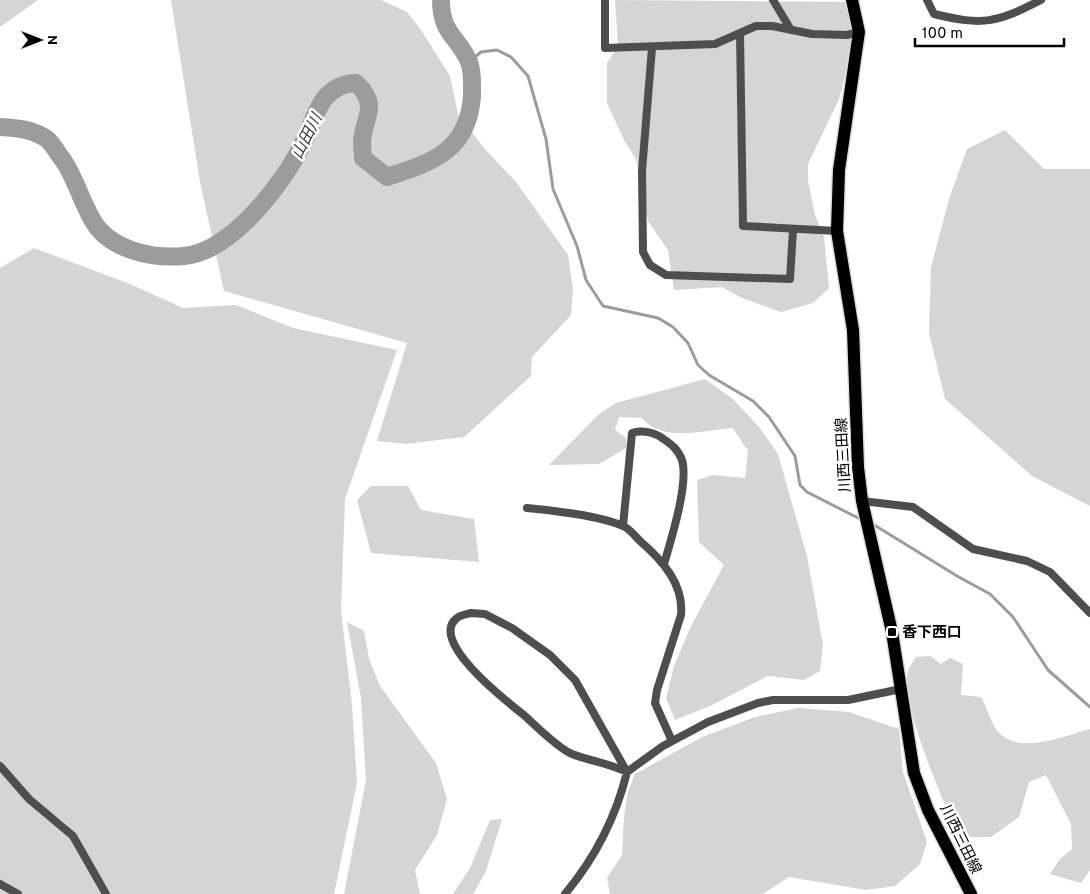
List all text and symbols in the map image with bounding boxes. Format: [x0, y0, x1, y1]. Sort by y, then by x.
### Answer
north arrow [15, 15, 65, 65]
scale bar [915, 15, 1064, 47]
text: 100 m [922, 25, 963, 44]
text: N [43, 35, 60, 45]
water label: 山田川 [288, 109, 328, 163]
street label: 川西三田線 [833, 417, 856, 493]
place label: 香下西口 [902, 624, 962, 643]
marker: 香下西口 [886, 626, 898, 638]
street label: 川西三田線 [935, 802, 985, 878]

